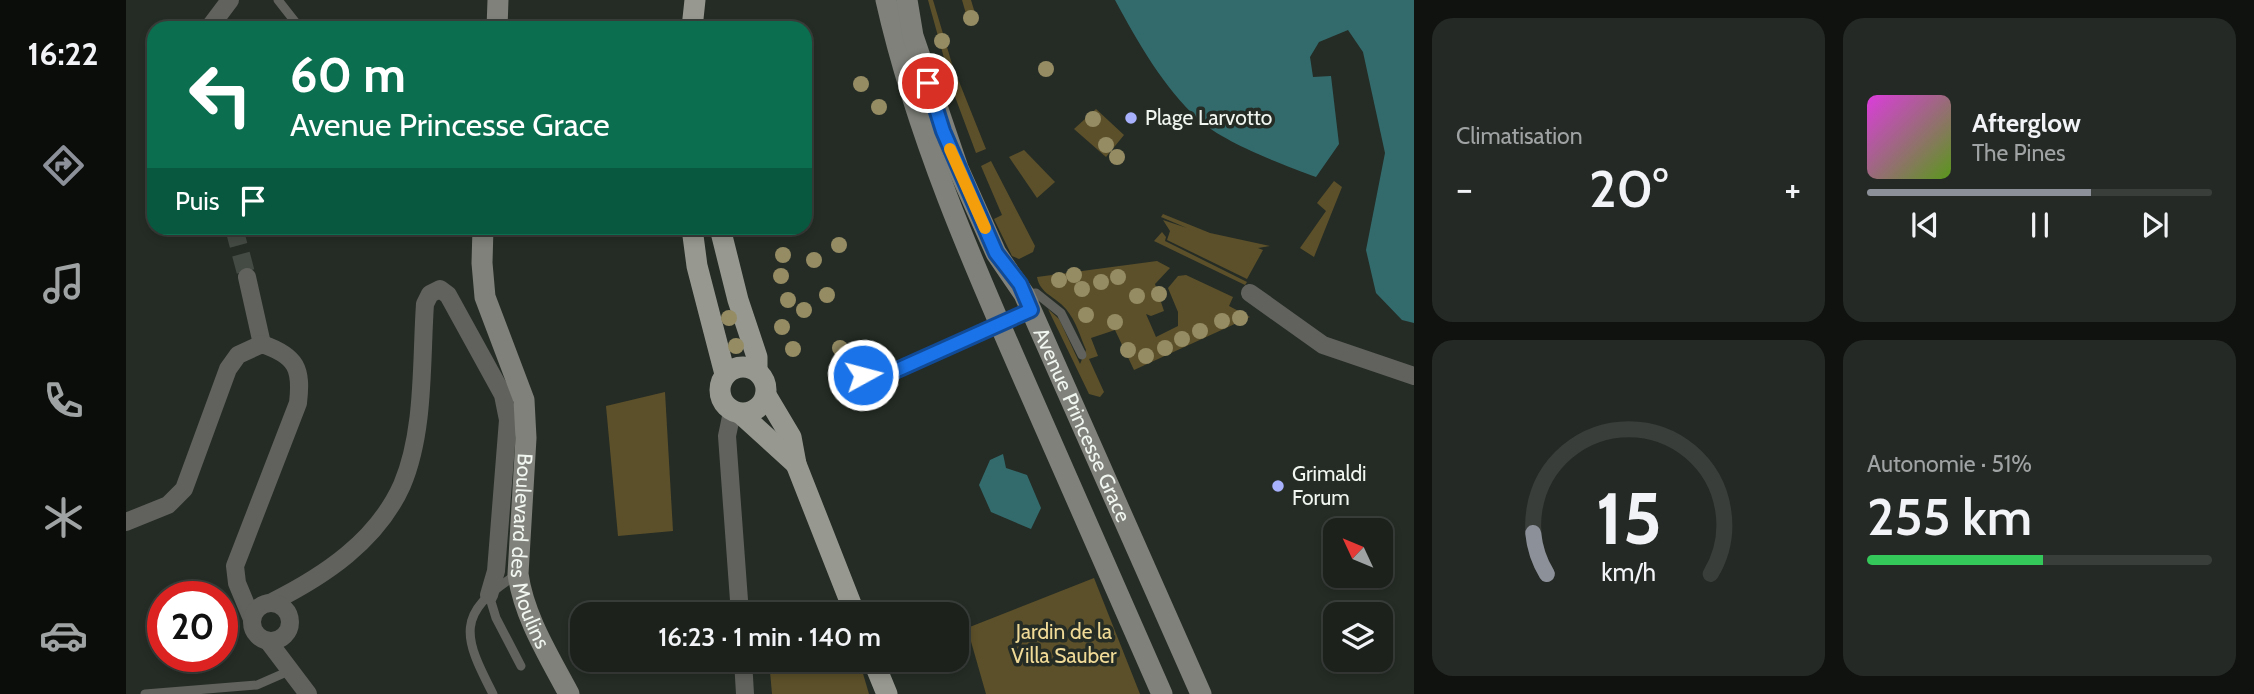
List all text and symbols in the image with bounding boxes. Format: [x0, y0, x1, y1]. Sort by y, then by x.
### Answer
text: 16:22 [28, 34, 98, 73]
text: 60 m [290, 45, 406, 104]
icon: left [175, 49, 266, 140]
pin [898, 53, 958, 113]
icon: arrive [909, 64, 947, 102]
text: Avenue Princesse Grace [290, 105, 610, 144]
place label: Plage Larvotto [1145, 105, 1272, 130]
text: Afterglow [1972, 107, 2081, 139]
marker: Plage Larvotto [1123, 110, 1139, 126]
text: Climatisation [1456, 122, 1583, 150]
text: The Pines [1972, 139, 2066, 167]
icon: directions [39, 141, 88, 190]
text: 20° [1589, 157, 1668, 220]
text: − [1456, 165, 1473, 212]
text: + [1784, 165, 1801, 212]
icon: arrive [234, 182, 272, 220]
text: Puis [175, 185, 220, 217]
icon: previous [1906, 206, 1944, 244]
icon: pause [2021, 206, 2059, 244]
icon: next [2136, 206, 2174, 244]
icon: music [39, 259, 88, 308]
street label: Avenue Princesse Grace [1029, 324, 1136, 526]
position arrow [826, 338, 900, 412]
icon: phone [39, 376, 88, 425]
text: Autonomie · 51% [1867, 450, 2032, 478]
street label: Boulevard des Moulins [506, 453, 556, 653]
place label: Grimaldi Forum [1292, 461, 1367, 510]
text: 15 [1596, 474, 1661, 562]
marker: Grimaldi Forum [1270, 478, 1286, 494]
text: 255 km [1867, 485, 2032, 548]
icon: climate [39, 493, 88, 542]
north arrow [1323, 518, 1393, 588]
map controls [1323, 518, 1393, 672]
text: km/h [1601, 557, 1656, 587]
speed limit sign: 20 [147, 581, 238, 672]
button: layers [1323, 602, 1393, 672]
icon: car [39, 611, 88, 660]
park label: Jardin de la Villa Sauber [1011, 619, 1117, 668]
text: 16:23 · 1 min · 140 m [658, 621, 881, 653]

